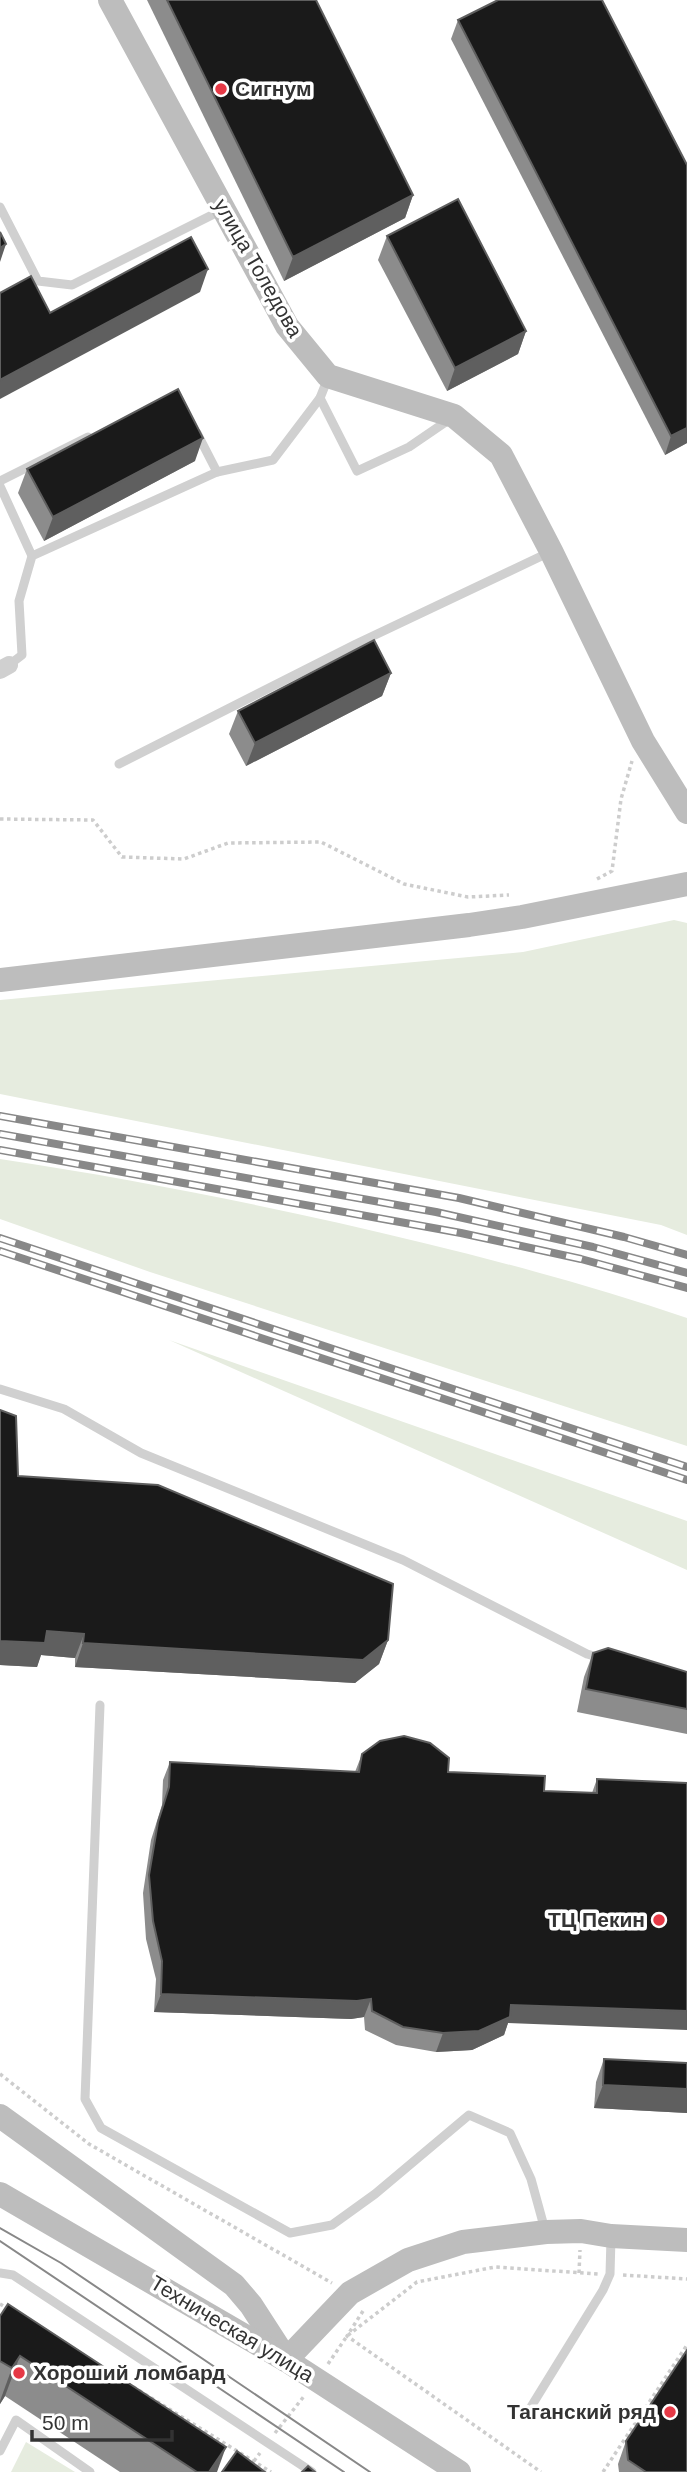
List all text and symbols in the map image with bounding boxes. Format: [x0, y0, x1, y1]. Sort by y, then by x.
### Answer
place label: Сигнум [235, 77, 311, 100]
marker: Сигнум [213, 81, 229, 97]
street label: улица Толедова [209, 194, 308, 341]
place label: ТЦ Пекин [548, 1908, 645, 1931]
marker: ТЦ Пекин [651, 1912, 667, 1928]
street label: Техническая улица [147, 2271, 318, 2387]
place label: Хороший ломбард [33, 2361, 226, 2384]
marker: Хороший ломбард [11, 2365, 27, 2381]
scale bar [32, 2398, 172, 2442]
place label: Таганский ряд [507, 2400, 656, 2423]
marker: Таганский ряд [662, 2404, 678, 2420]
text: 50 m [42, 2411, 89, 2434]

